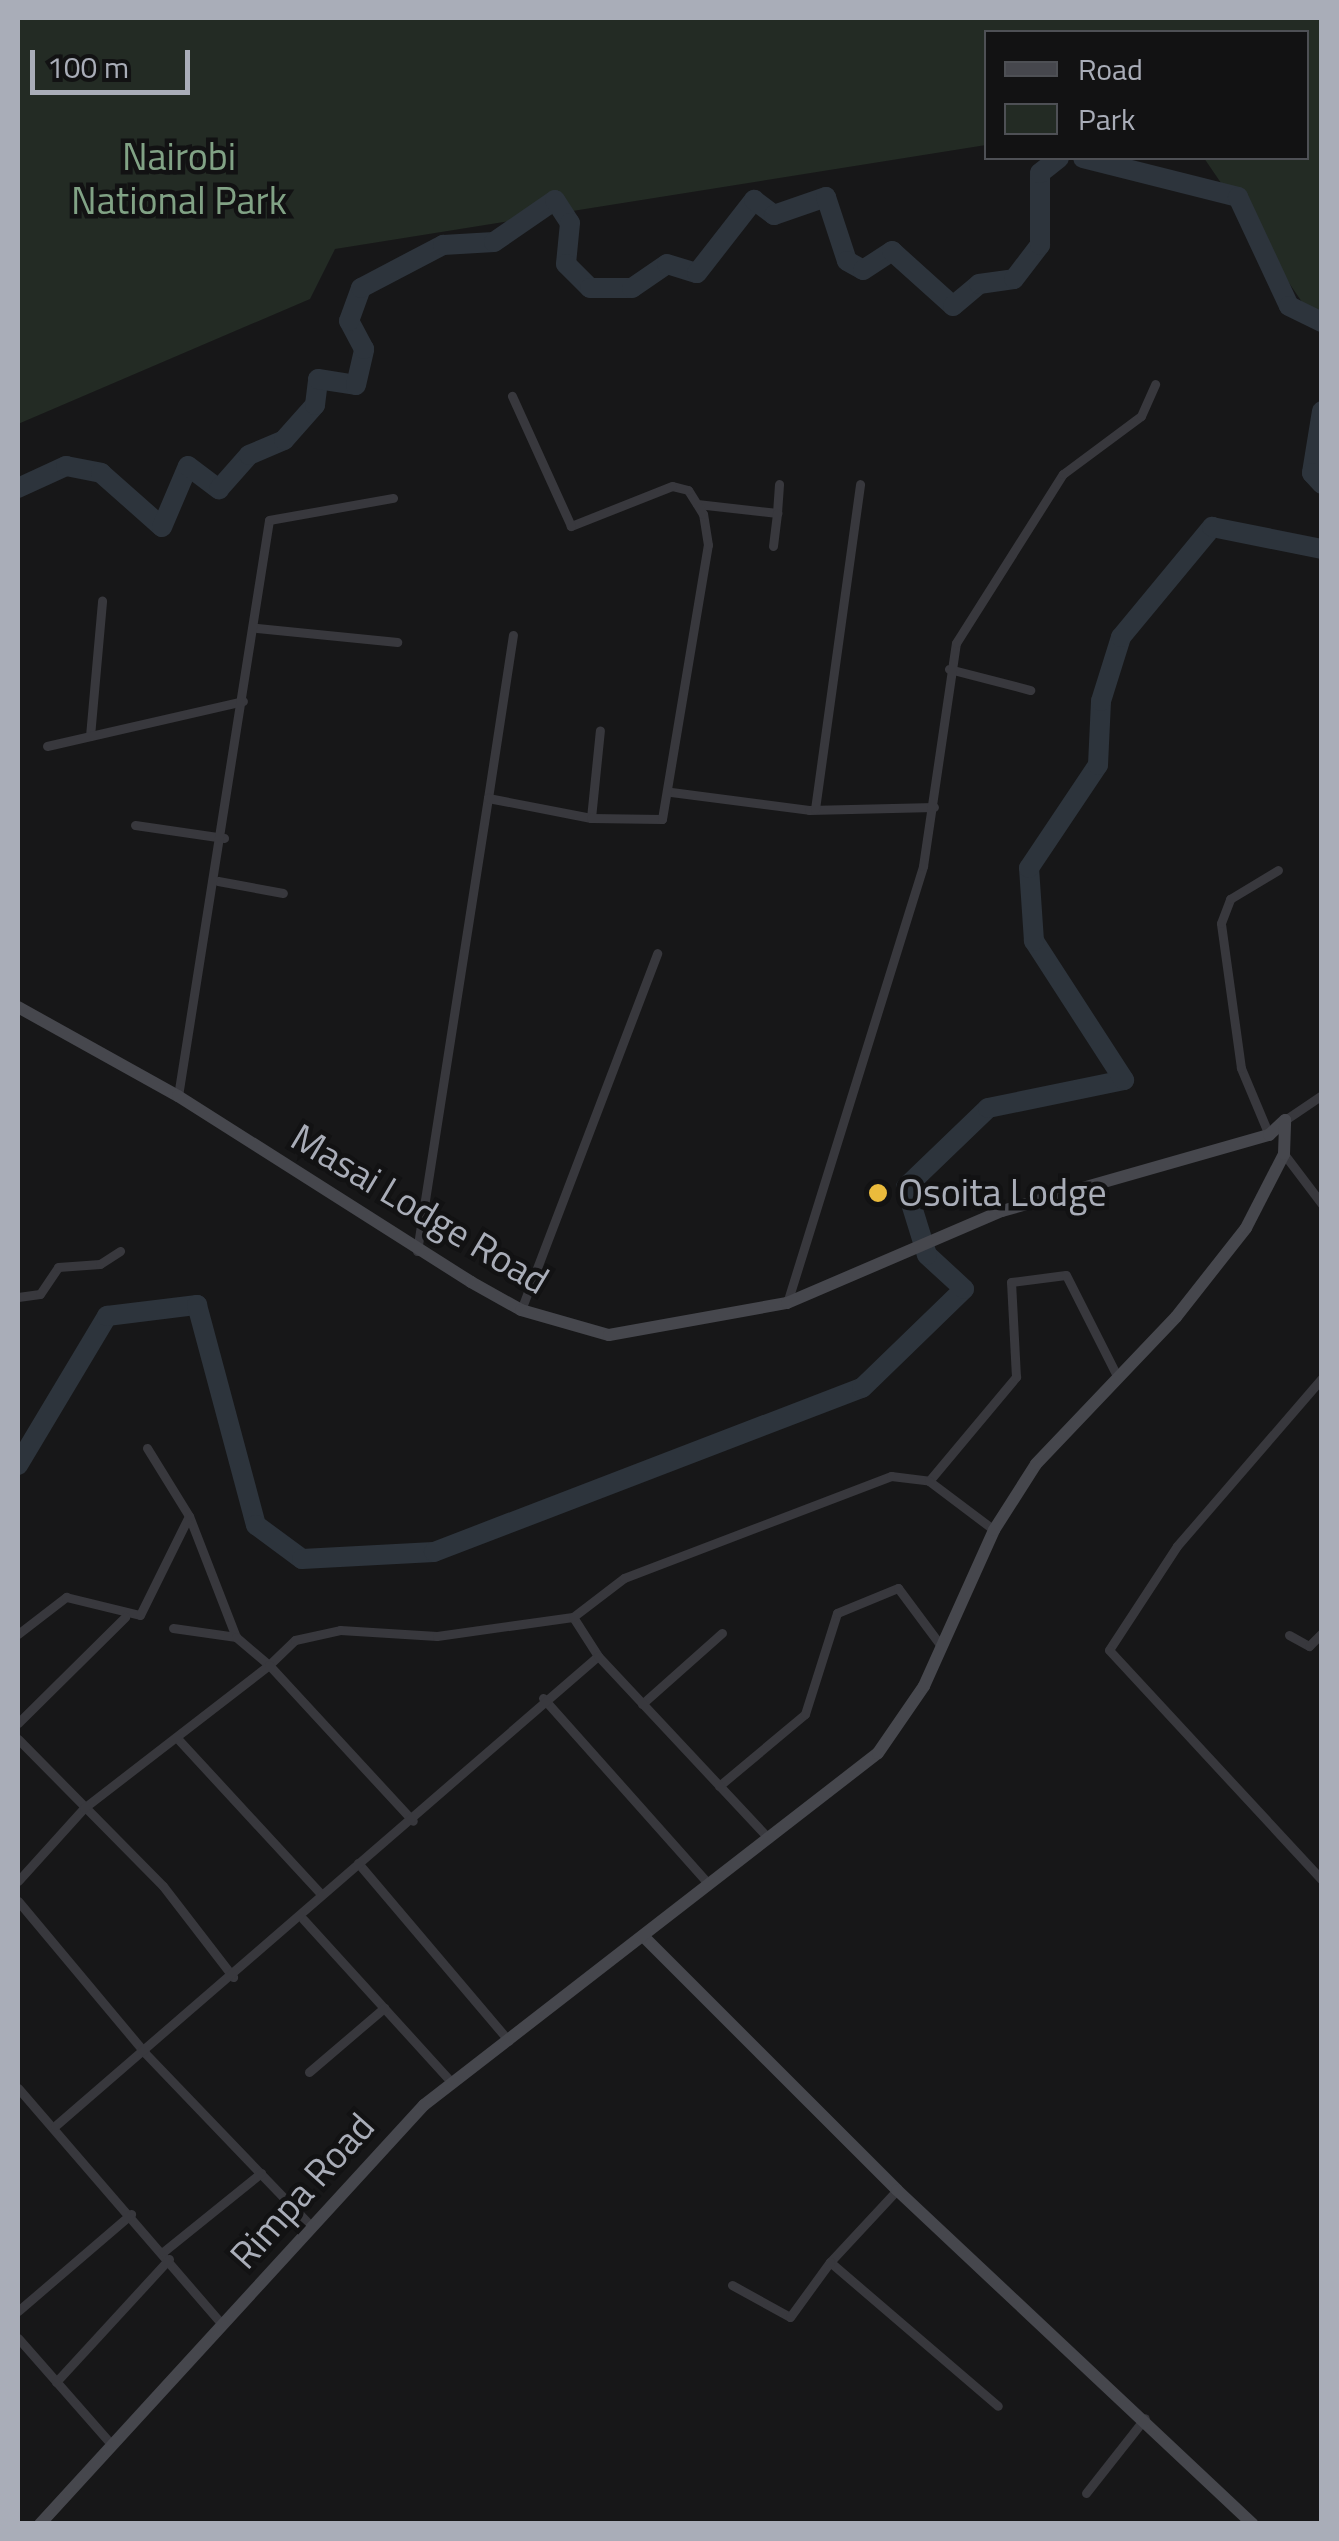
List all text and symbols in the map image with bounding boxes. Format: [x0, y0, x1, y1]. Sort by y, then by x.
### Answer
scale bar [35, 30, 195, 92]
legend [984, 30, 1309, 160]
text: 100 m [47, 44, 129, 90]
text: Road [1078, 46, 1143, 92]
text: Park [1078, 96, 1135, 142]
park label: Nairobi National Park [71, 134, 287, 223]
street label: Masai Lodge Road [283, 1114, 557, 1304]
place label: Osoita Lodge [898, 1170, 1107, 1216]
marker: Osoita Lodge [867, 1182, 889, 1204]
street label: Rimpa Road [220, 2104, 384, 2278]

